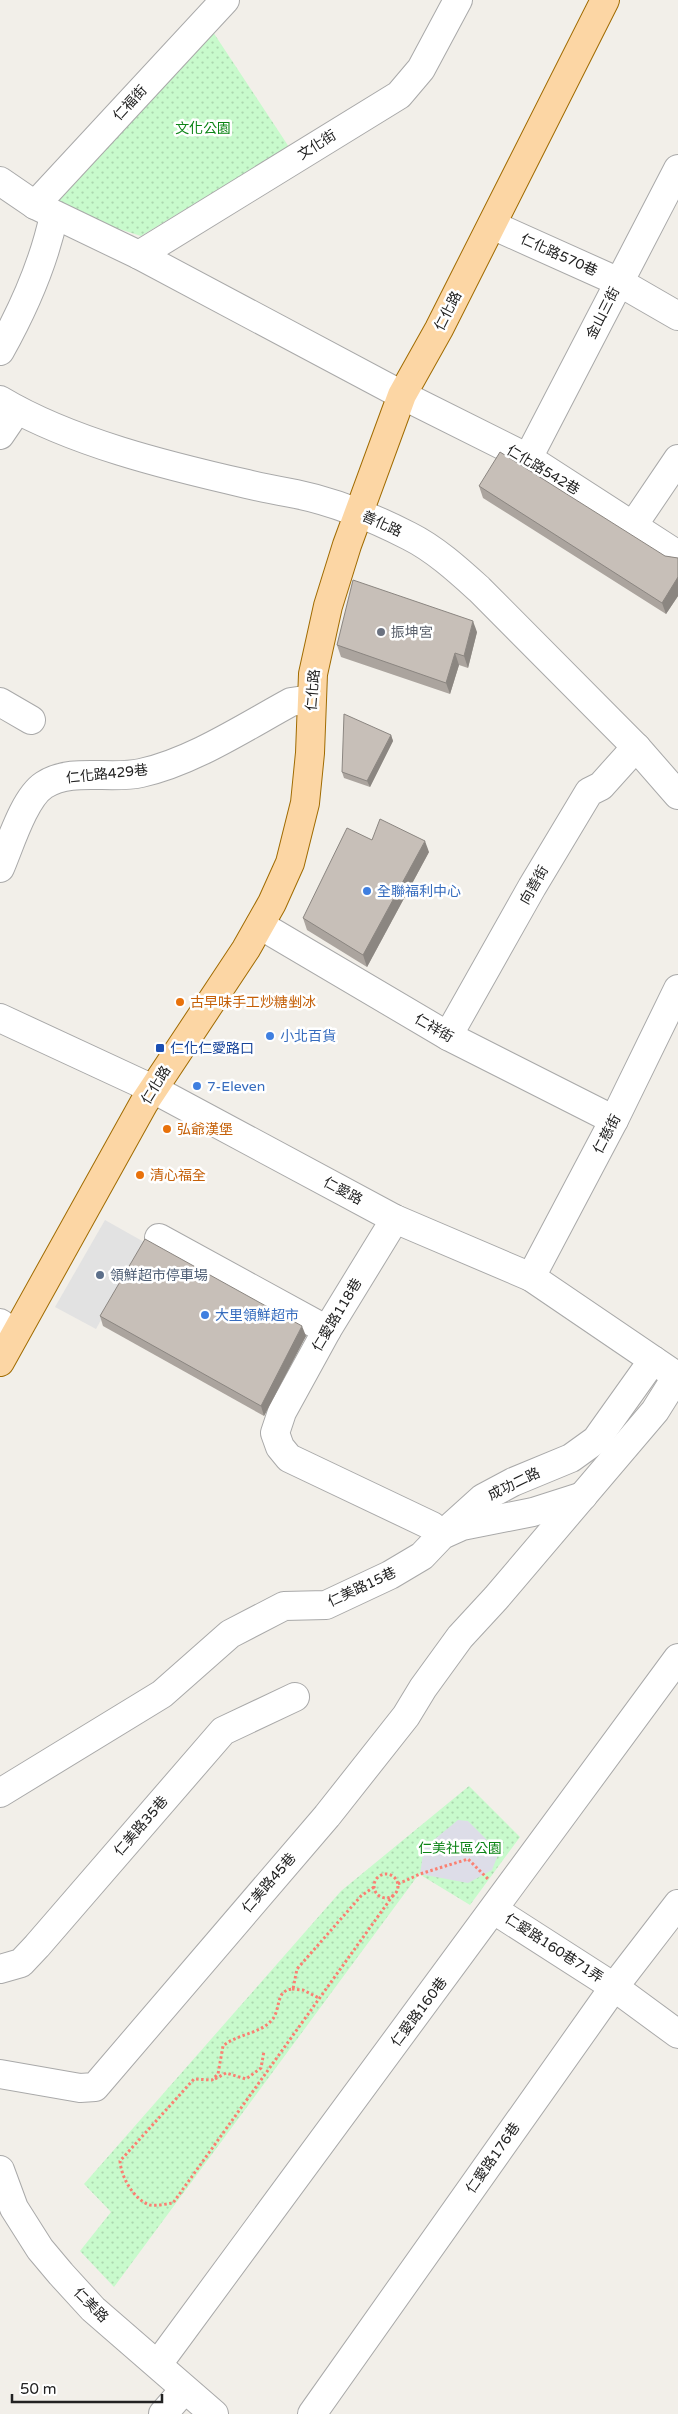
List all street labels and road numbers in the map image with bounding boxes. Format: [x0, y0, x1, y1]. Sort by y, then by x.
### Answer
street label: 仁福街 [109, 82, 151, 124]
street label: 文化街 [295, 127, 339, 163]
street label: 仁化路570巷 [518, 230, 600, 280]
street label: 金山三街 [583, 284, 623, 342]
street label: 仁化路 [431, 288, 465, 334]
street label: 仁化路542巷 [503, 441, 583, 499]
street label: 善化路 [359, 508, 405, 540]
street label: 仁化路 [303, 668, 323, 712]
street label: 仁化路429巷 [65, 761, 149, 787]
street label: 向善街 [516, 863, 552, 907]
street label: 仁祥街 [412, 1010, 456, 1046]
street label: 仁化路 [138, 1063, 174, 1107]
street label: 仁慈街 [590, 1111, 624, 1157]
street label: 仁愛路 [320, 1174, 366, 1208]
street label: 仁愛路118巷 [308, 1275, 366, 1355]
street label: 成功二路 [485, 1464, 543, 1504]
street label: 仁美路15巷 [325, 1564, 399, 1610]
street label: 仁美路35巷 [110, 1793, 172, 1859]
street label: 仁美路45巷 [238, 1850, 300, 1916]
street label: 仁愛路160巷71弄 [502, 1910, 606, 1986]
street label: 仁愛路160巷 [387, 1974, 451, 2050]
street label: 仁愛路176巷 [462, 2119, 524, 2197]
street label: 仁美路 [70, 2284, 112, 2326]

